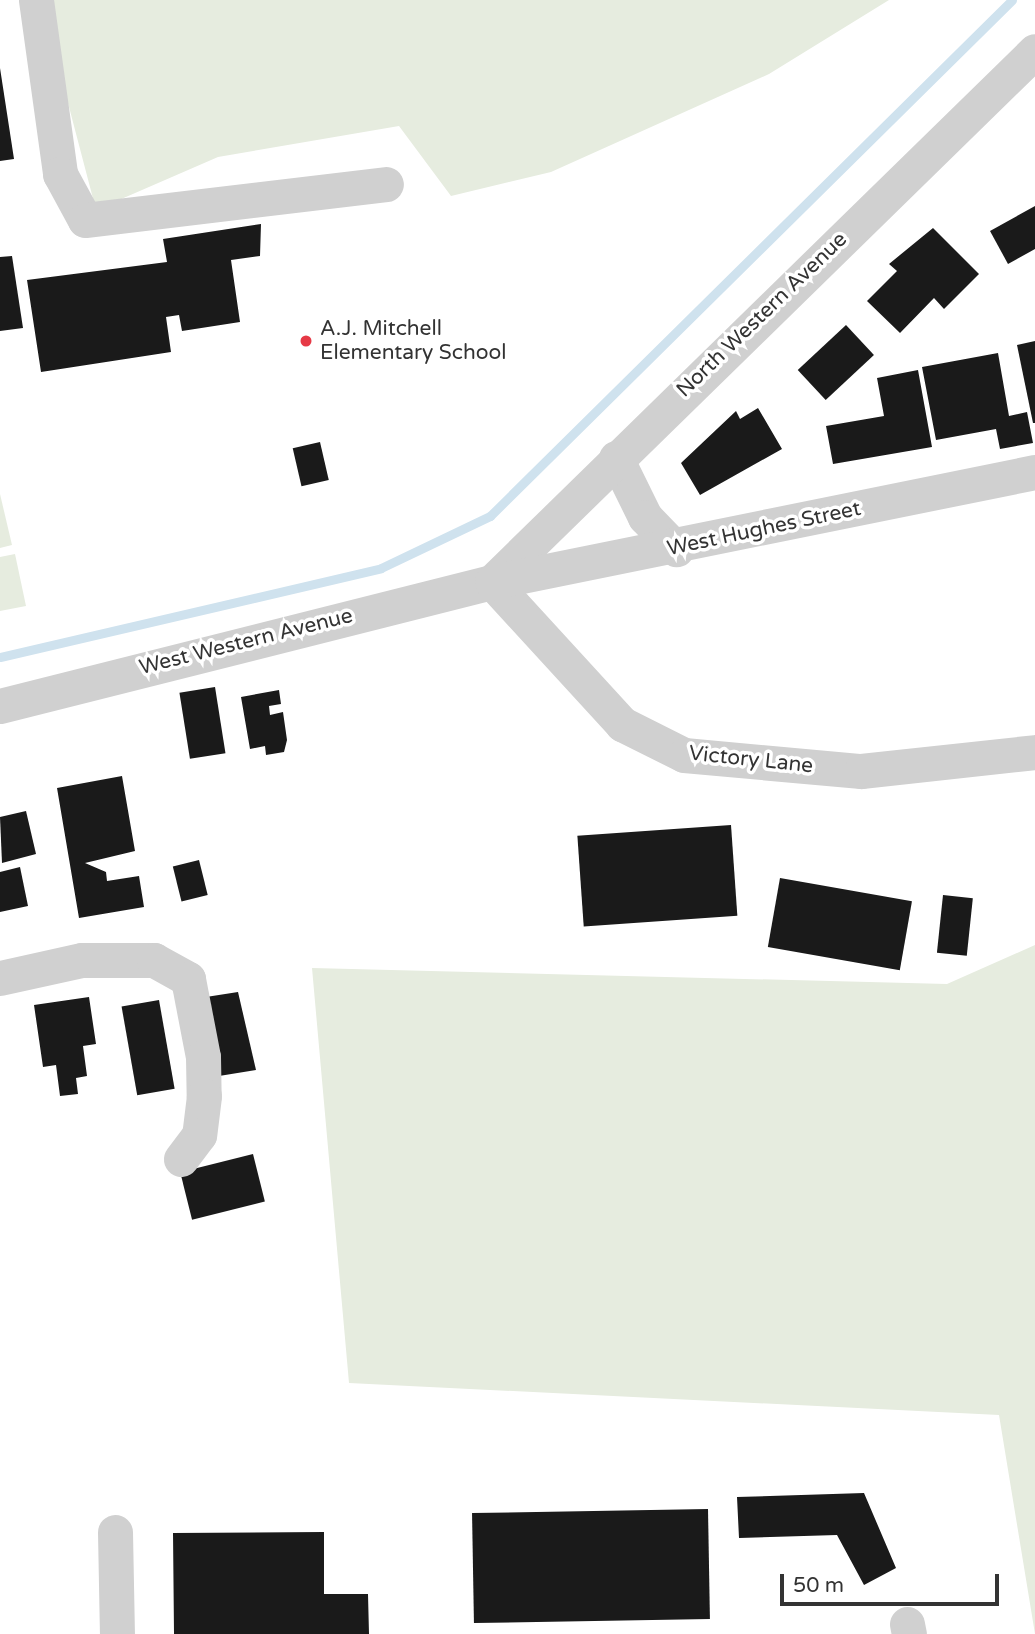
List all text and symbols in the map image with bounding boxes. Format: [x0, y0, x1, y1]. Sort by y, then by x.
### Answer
street label: North Western Avenue [672, 227, 852, 403]
place label: A.J. Mitchell Elementary School [320, 316, 507, 366]
marker: A.J. Mitchell Elementary School [298, 333, 314, 349]
street label: West Hughes Street [665, 496, 863, 562]
street label: West Western Avenue [137, 603, 355, 681]
street label: Victory Lane [688, 741, 814, 779]
scale bar [783, 1560, 1002, 1604]
text: 50 m [793, 1573, 844, 1598]

